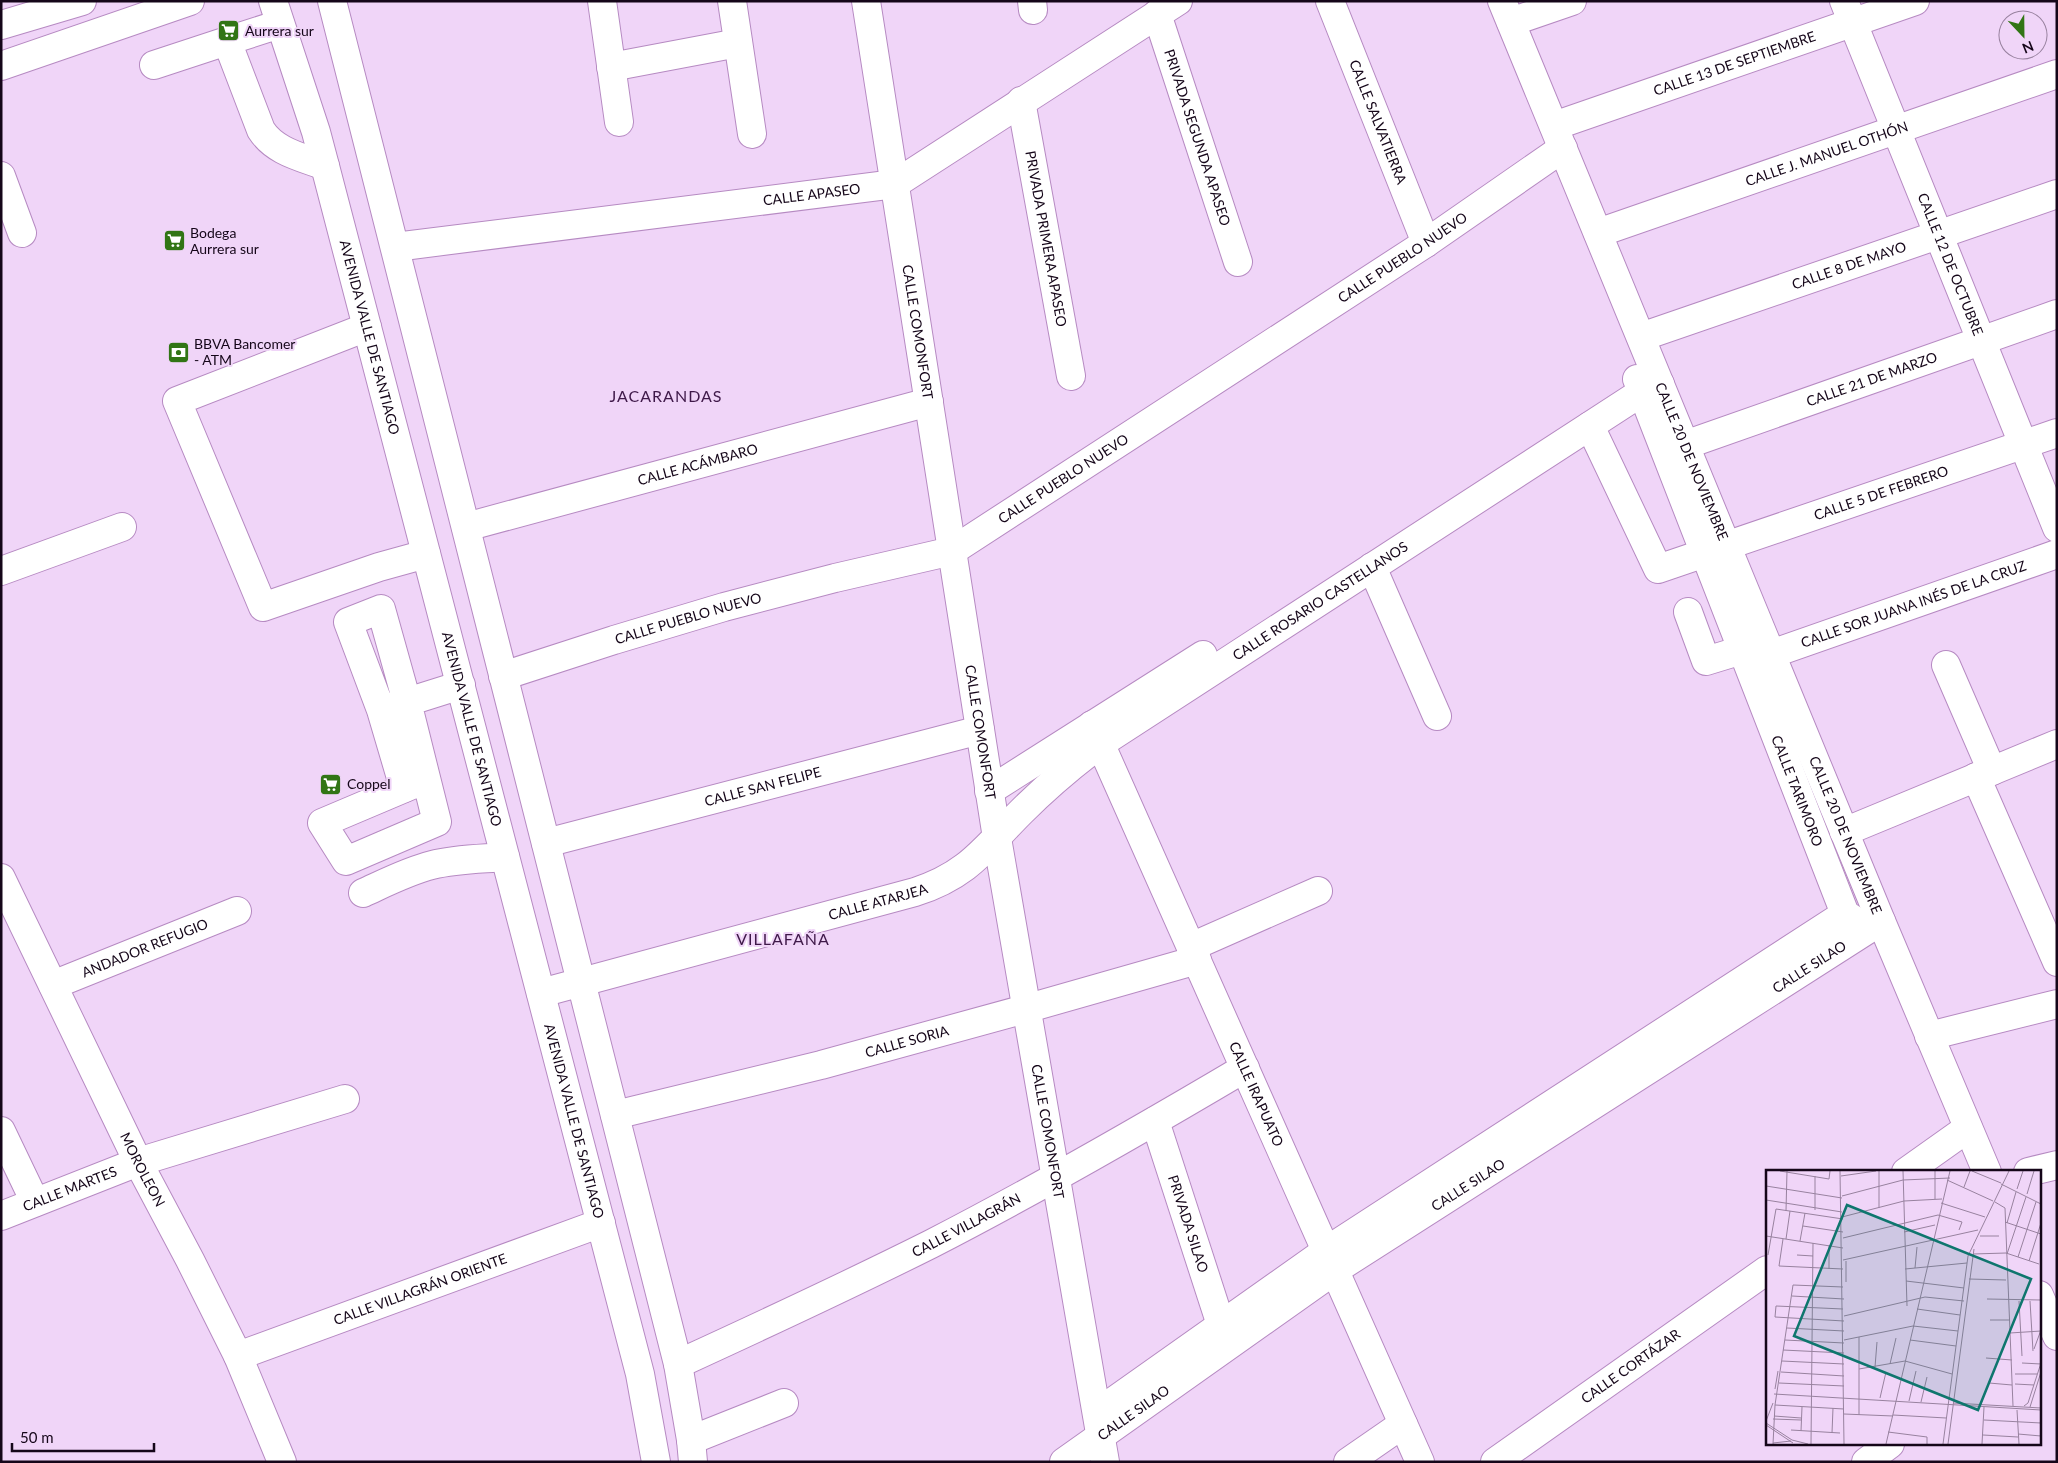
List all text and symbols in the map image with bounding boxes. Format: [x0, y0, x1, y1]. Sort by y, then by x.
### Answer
north arrow [1998, 10, 2048, 60]
supermarket icon: Aurrera sur [217, 19, 241, 43]
place label: Aurrera sur [245, 22, 314, 39]
street label: CALLE 13 DE SEPTIEMBRE [1651, 27, 1818, 99]
text: N [2020, 38, 2036, 57]
street label: PRIVADA SEGUNDA APASEO [1161, 47, 1235, 228]
street label: CALLE SALVATIERRA [1346, 57, 1411, 187]
street label: CALLE J. MANUEL OTHÓN [1743, 117, 1910, 189]
street label: PRIVADA PRIMERA APASEO [1022, 149, 1071, 328]
street label: CALLE APASEO [762, 179, 861, 209]
street label: CALLE 12 DE OCTUBRE [1914, 190, 1987, 338]
street label: CALLE PUEBLO NUEVO [1334, 208, 1470, 306]
place label: Bodega Aurrera sur [190, 224, 259, 257]
supermarket icon: Bodega Aurrera sur [162, 229, 186, 253]
street label: CALLE 8 DE MAYO [1789, 237, 1908, 293]
street label: AVENIDA VALLE DE SANTIAGO [337, 238, 404, 436]
street label: CALLE COMONFORT [899, 263, 937, 401]
place label: BBVA Bancomer - ATM [194, 335, 295, 368]
bank icon: BBVA Bancomer - ATM [166, 340, 190, 364]
street label: CALLE 21 DE MARZO [1804, 348, 1939, 410]
street label: CALLE 20 DE NOVIEMBRE [1652, 380, 1732, 543]
district label: JACARANDAS [609, 386, 723, 405]
street label: CALLE PUEBLO NUEVO [995, 430, 1131, 527]
street label: CALLE ACÁMBARO [636, 440, 760, 488]
street label: CALLE 5 DE FEBRERO [1811, 462, 1950, 523]
street label: CALLE ROSARIO CASTELLANOS [1229, 537, 1411, 664]
street label: CALLE SOR JUANA INÉS DE LA CRUZ [1799, 556, 2028, 651]
street label: CALLE PUEBLO NUEVO [613, 589, 763, 647]
street label: AVENIDA VALLE DE SANTIAGO [439, 630, 506, 828]
street label: CALLE COMONFORT [962, 664, 1000, 801]
street label: CALLE TARIMORO [1768, 733, 1827, 849]
street label: CALLE 20 DE NOVIEMBRE [1806, 753, 1886, 916]
street label: CALLE SAN FELIPE [703, 763, 823, 809]
supermarket icon: Coppel [319, 772, 343, 796]
place label: Coppel [347, 775, 391, 792]
street label: CALLE ATARJEA [826, 879, 930, 923]
street label: ANDADOR REFUGIO [79, 915, 210, 981]
district label: VILLAFAÑA [736, 929, 830, 948]
street label: CALLE SILAO [1769, 937, 1849, 996]
street label: CALLE SORIA [863, 1021, 951, 1061]
street label: AVENIDA VALLE DE SANTIAGO [541, 1022, 608, 1220]
street label: CALLE IRAPUATO [1226, 1039, 1287, 1149]
street label: CALLE COMONFORT [1028, 1063, 1068, 1201]
street label: MOROLEON [117, 1129, 169, 1209]
street label: CALLE SILAO [1428, 1155, 1508, 1214]
street label: CALLE MARTES [20, 1162, 119, 1215]
inset map [1766, 1170, 2040, 1446]
street label: PRIVADA SILAO [1165, 1173, 1212, 1275]
street label: CALLE VILLAGRÁN [909, 1189, 1023, 1260]
street label: CALLE VILLAGRÁN ORIENTE [331, 1249, 509, 1328]
street label: CALLE CORTÁZAR [1578, 1325, 1683, 1407]
street label: CALLE SILAO [1094, 1381, 1172, 1444]
scale bar [12, 1420, 155, 1452]
text: 50 m [20, 1428, 54, 1446]

